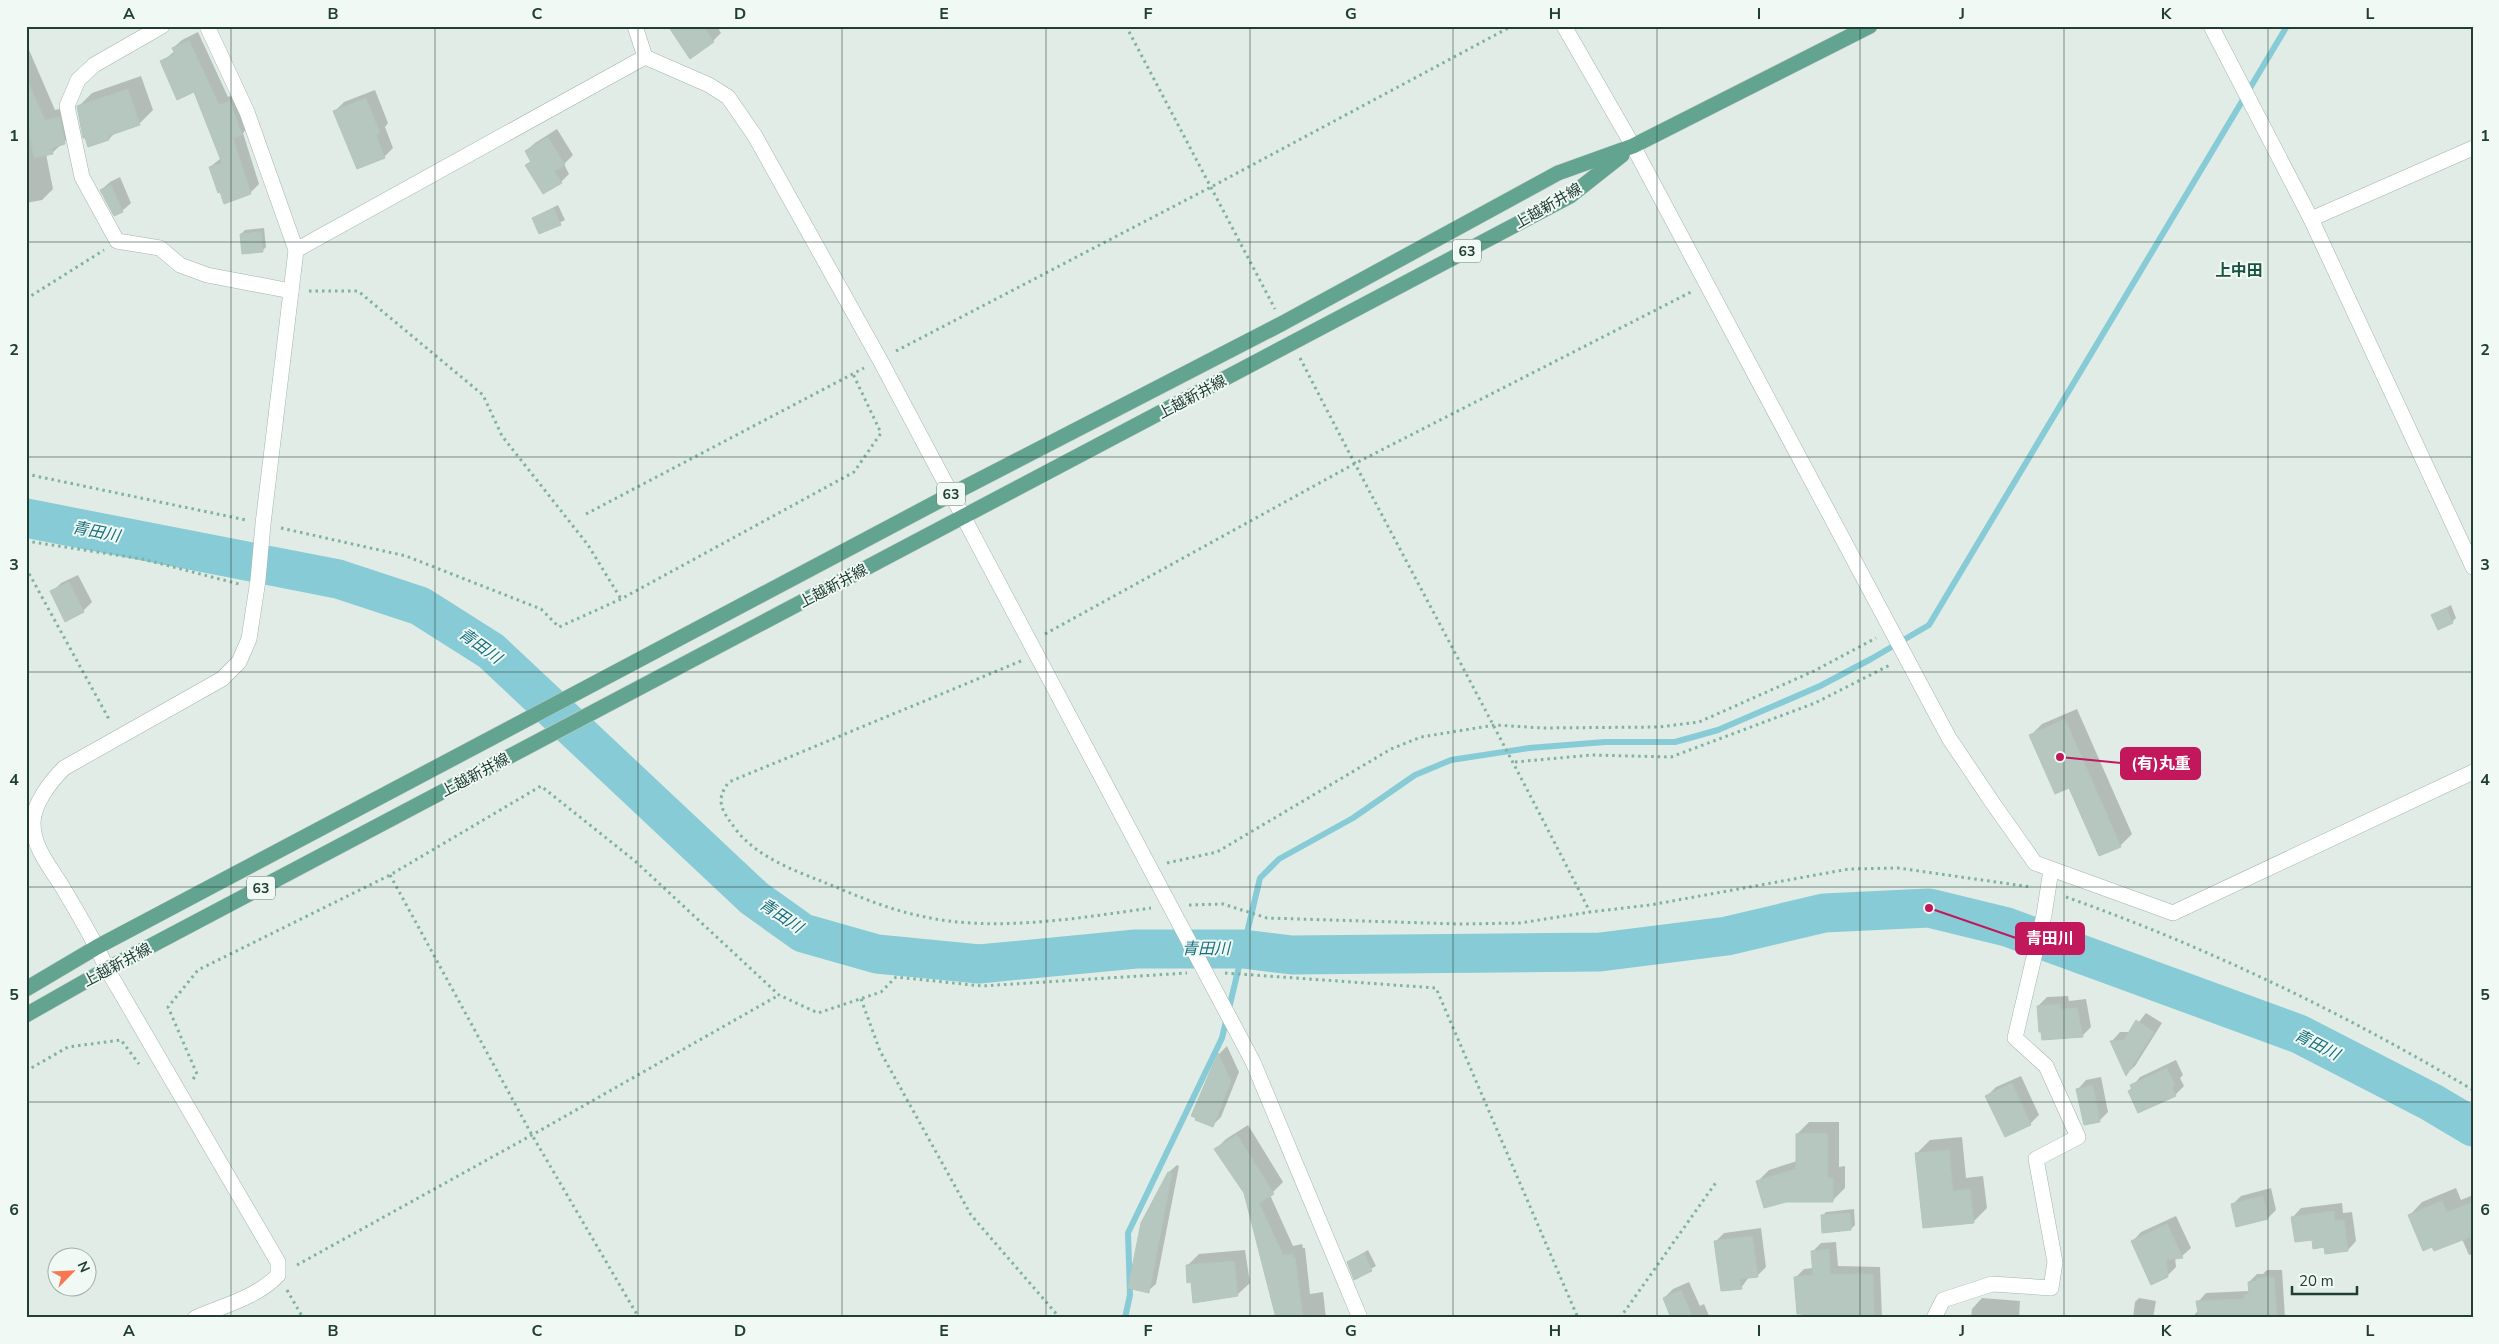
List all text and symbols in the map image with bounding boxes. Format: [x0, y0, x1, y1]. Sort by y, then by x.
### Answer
text: A [123, 3, 135, 25]
text: B [327, 3, 339, 25]
text: C [532, 3, 543, 25]
text: D [734, 3, 746, 25]
text: E [939, 3, 949, 25]
text: F [1144, 3, 1153, 25]
text: G [1345, 3, 1357, 25]
text: H [1549, 3, 1561, 25]
text: I [1757, 3, 1761, 25]
text: J [1958, 3, 1965, 25]
text: K [2161, 3, 2173, 25]
text: L [2366, 3, 2375, 25]
text: 1 [9, 125, 19, 147]
text: 1 [2480, 125, 2490, 147]
street label: 上越新井線 [1511, 179, 1585, 233]
road number: 63 [1453, 240, 1481, 262]
district label: 上中田 [2215, 260, 2263, 282]
text: 2 [9, 339, 19, 361]
text: 2 [2480, 339, 2490, 361]
street label: 上越新井線 [1154, 371, 1230, 423]
road number: 63 [937, 482, 965, 506]
water label: 青田川 [70, 517, 124, 548]
text: 3 [9, 554, 19, 576]
text: 3 [2480, 554, 2490, 576]
street label: 上越新井線 [795, 560, 871, 612]
water label: 青田川 [454, 623, 507, 670]
callout: (有)丸重 [2121, 748, 2200, 779]
street label: 上越新井線 [437, 749, 513, 801]
text: (有)丸重 [2131, 753, 2191, 775]
text: 4 [9, 769, 19, 791]
text: 4 [2480, 769, 2490, 791]
road number: 63 [247, 876, 275, 900]
water label: 青田川 [755, 893, 809, 940]
callout: 青田川 [2016, 923, 2084, 954]
text: 青田川 [2026, 928, 2074, 950]
water label: 青田川 [1182, 938, 1232, 960]
street label: 上越新井線 [79, 939, 155, 991]
text: 5 [9, 984, 19, 1006]
text: 5 [2480, 984, 2490, 1006]
water label: 青田川 [2291, 1024, 2345, 1067]
text: 6 [9, 1199, 19, 1221]
text: 6 [2480, 1199, 2490, 1221]
north arrow [48, 1246, 98, 1296]
text: N [73, 1258, 94, 1276]
scale bar [2292, 1264, 2356, 1296]
text: 20 m [2299, 1271, 2334, 1291]
text: A [123, 1320, 135, 1342]
text: B [327, 1320, 339, 1342]
text: C [532, 1320, 543, 1342]
text: D [734, 1320, 746, 1342]
text: E [939, 1320, 949, 1342]
text: F [1144, 1320, 1153, 1342]
text: G [1345, 1320, 1357, 1342]
text: H [1549, 1320, 1561, 1342]
text: I [1757, 1320, 1761, 1342]
text: J [1958, 1320, 1965, 1342]
text: K [2161, 1320, 2173, 1342]
text: L [2366, 1320, 2375, 1342]

